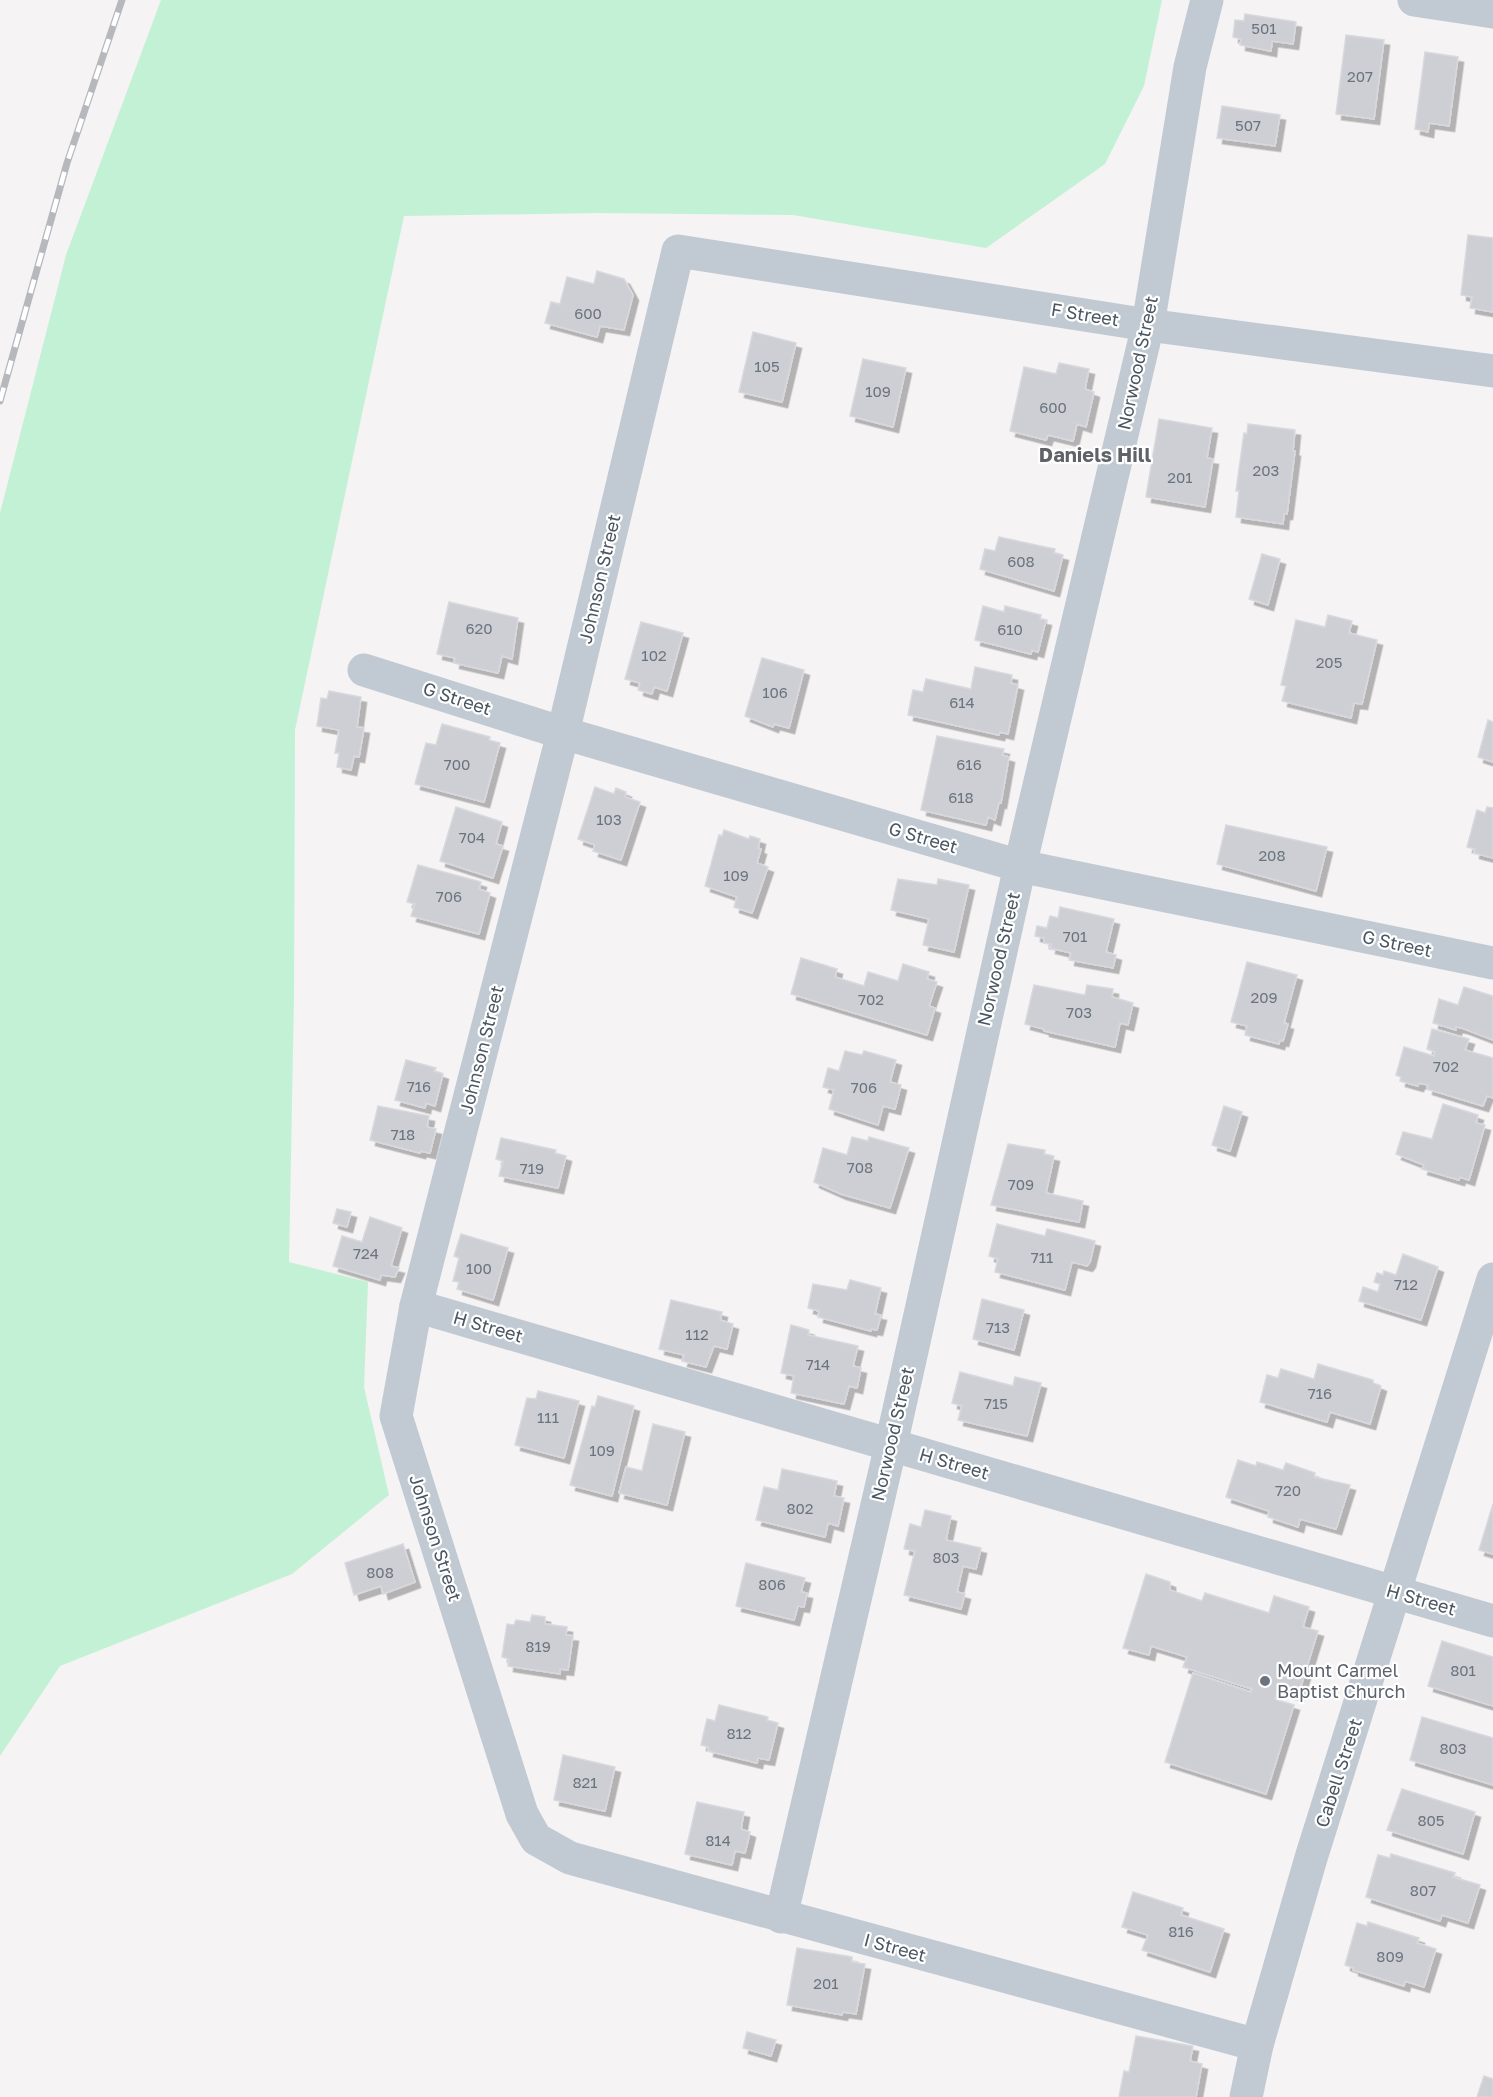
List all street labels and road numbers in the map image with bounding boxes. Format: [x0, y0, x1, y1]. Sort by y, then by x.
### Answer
street label: Norwood Street [1112, 294, 1162, 432]
street label: F Street [1050, 298, 1121, 330]
street label: Johnson Street [573, 512, 625, 646]
street label: G Street [420, 677, 494, 719]
street label: G Street [886, 817, 960, 857]
street label: Norwood Street [972, 890, 1024, 1028]
street label: G Street [1360, 925, 1434, 961]
street label: Johnson Street [454, 983, 508, 1117]
street label: H Street [451, 1306, 526, 1346]
street label: Norwood Street [866, 1365, 918, 1503]
street label: H Street [917, 1443, 992, 1483]
street label: Johnson Street [405, 1471, 467, 1604]
street label: H Street [1384, 1579, 1459, 1619]
street label: Cabell Street [1310, 1715, 1366, 1830]
street label: I Street [862, 1928, 929, 1966]

